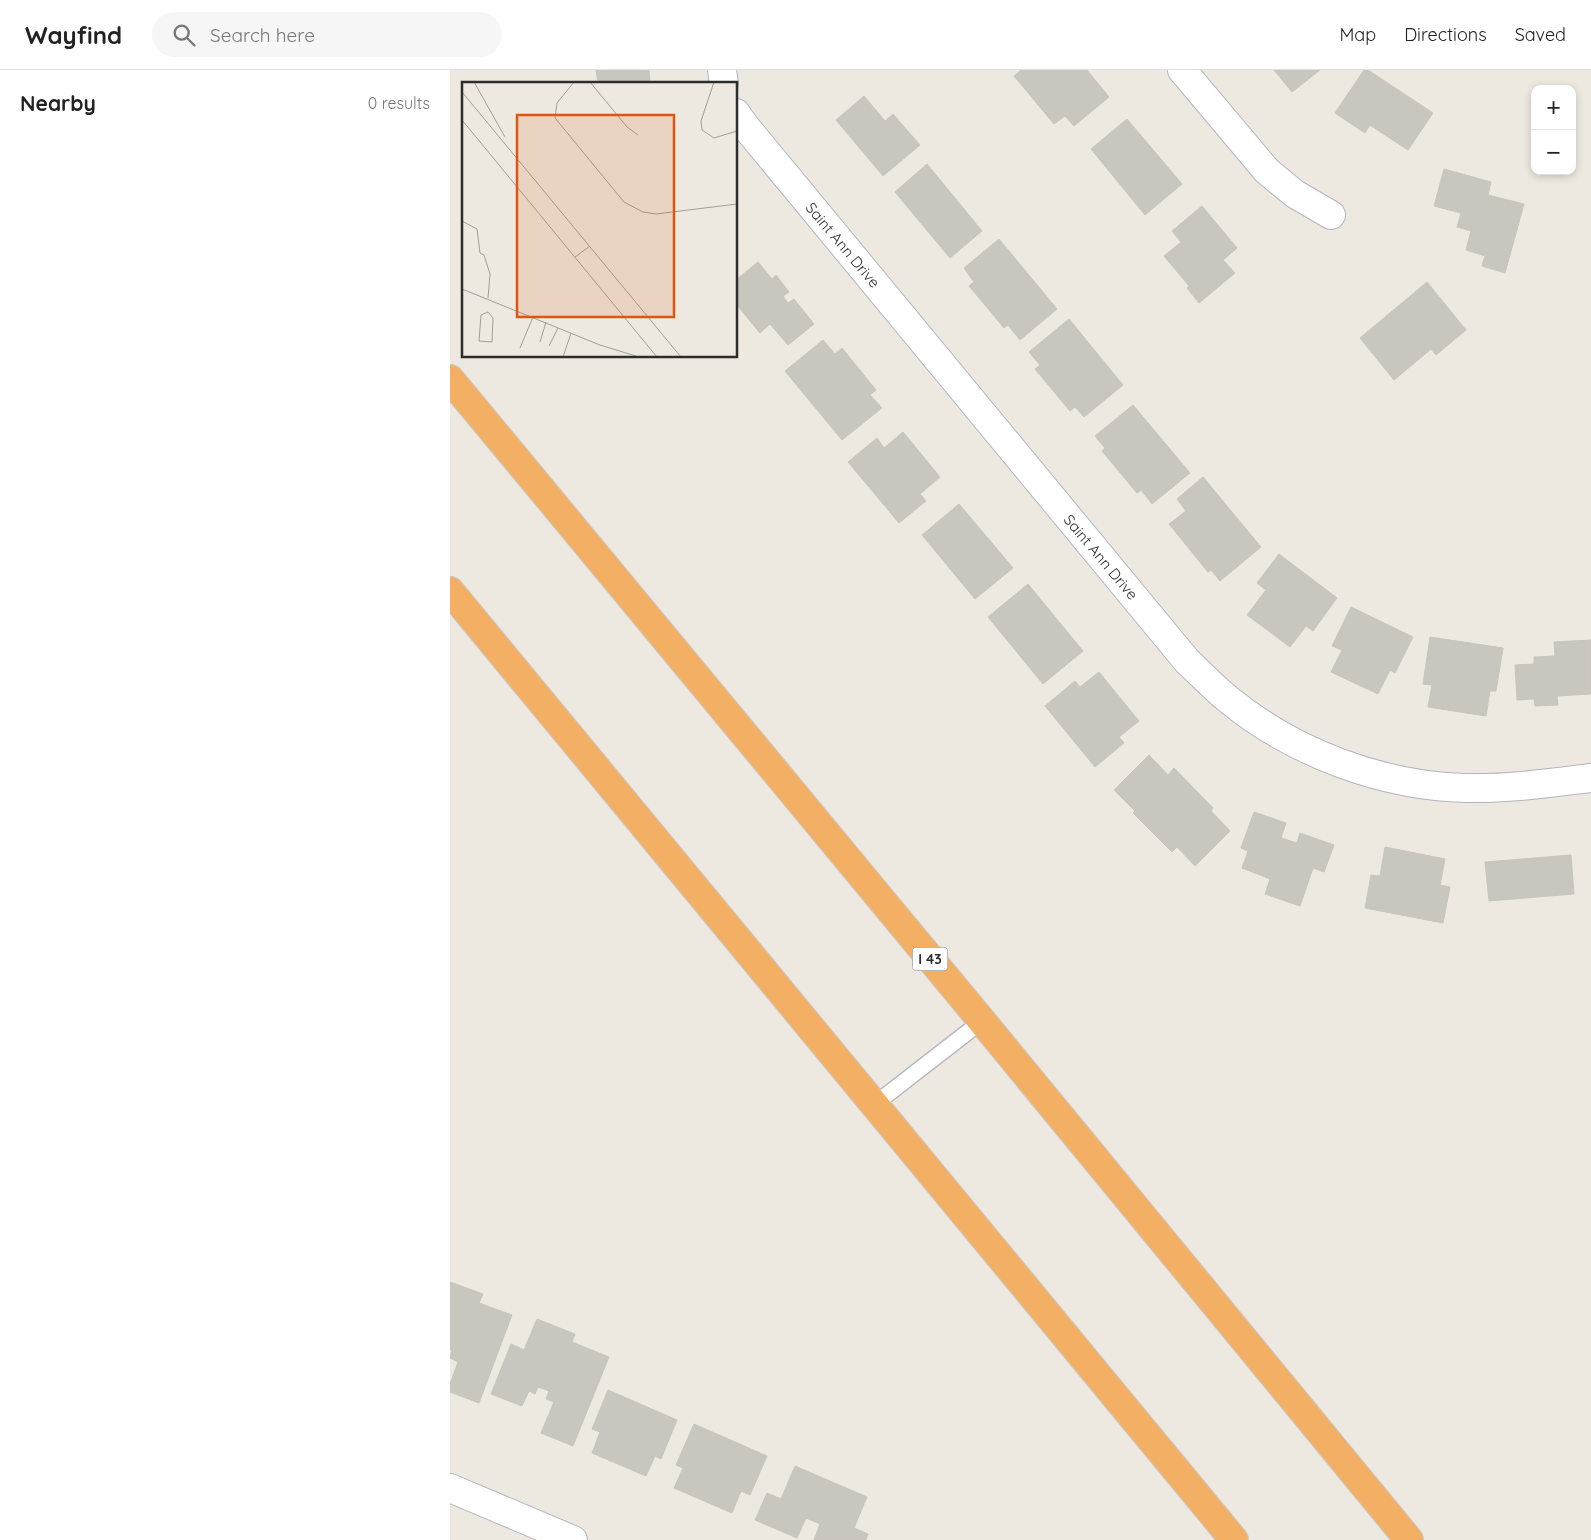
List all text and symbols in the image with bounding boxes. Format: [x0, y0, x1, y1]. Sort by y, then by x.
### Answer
search box [152, 12, 502, 57]
text: Wayfind [25, 20, 122, 50]
icon: search [170, 21, 198, 49]
text: Search here [210, 23, 315, 47]
text: Map [1339, 23, 1376, 46]
text: Directions [1404, 23, 1487, 46]
text: Saved [1515, 23, 1566, 46]
inset map [462, 82, 738, 358]
map controls [1531, 85, 1576, 175]
button: + [1531, 85, 1576, 130]
text: Nearby [20, 90, 96, 116]
text: 0 results [368, 93, 430, 113]
button: − [1531, 130, 1576, 175]
street label: Saint Ann Drive [802, 198, 884, 292]
street label: Saint Ann Drive [1060, 510, 1142, 604]
road number: I 43 [912, 948, 948, 971]

